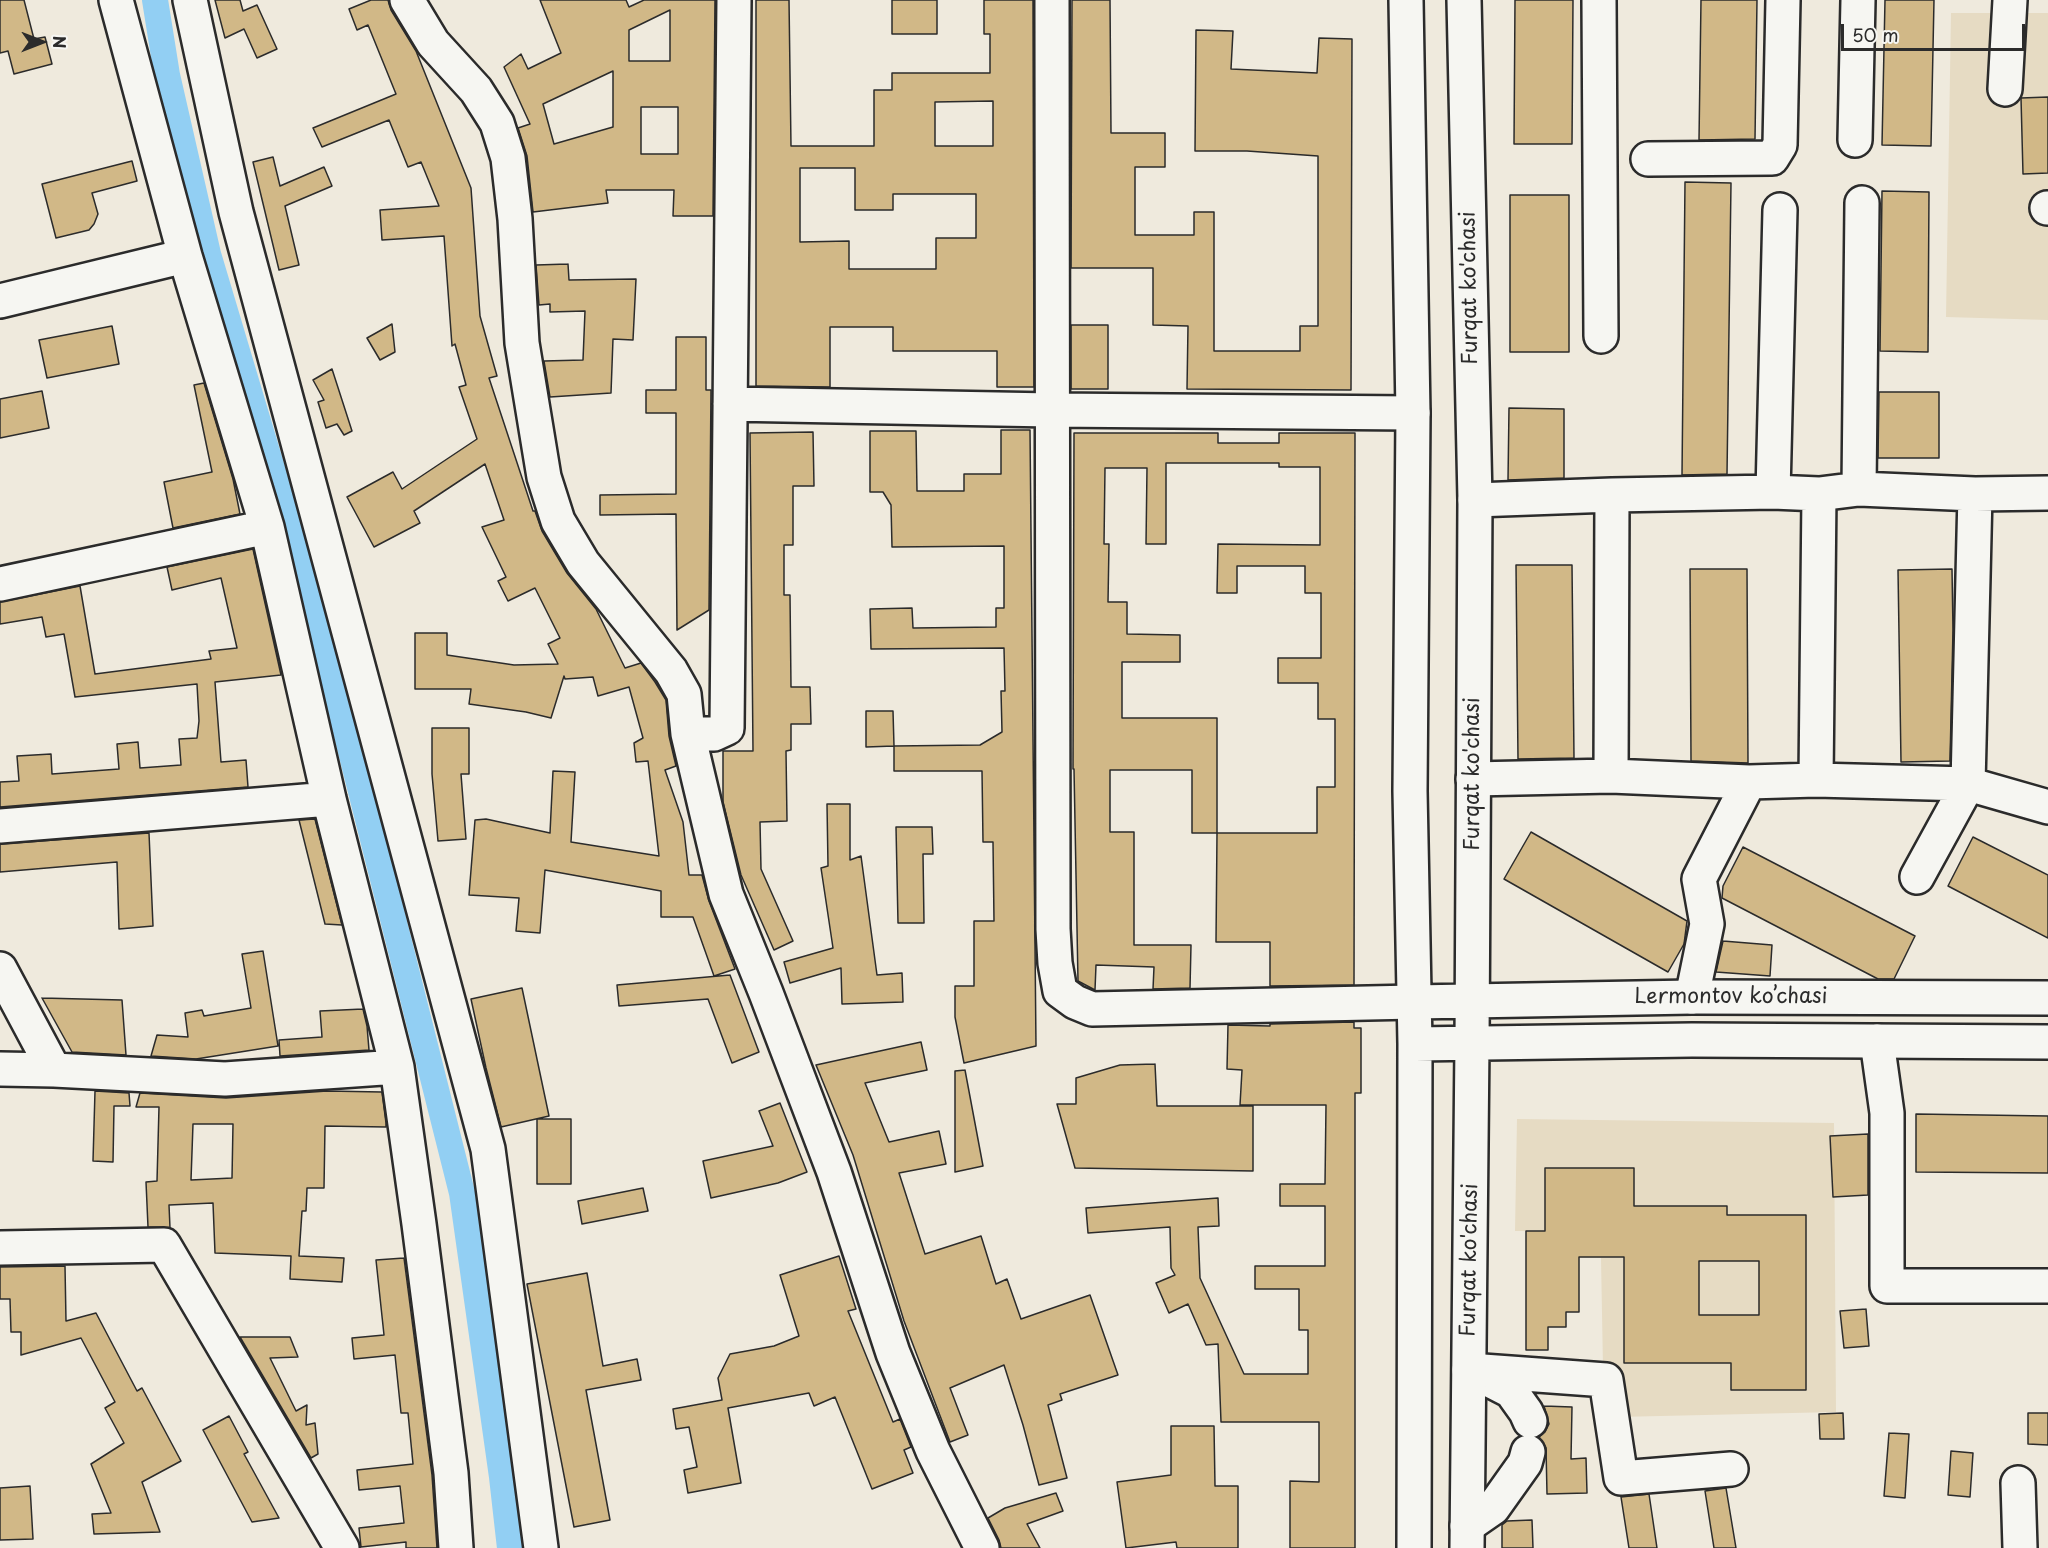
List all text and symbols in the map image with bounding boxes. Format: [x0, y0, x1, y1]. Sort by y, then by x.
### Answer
north arrow [12, 12, 72, 72]
scale bar [1844, 12, 2028, 50]
text: 50 m [1852, 21, 1899, 48]
text: N [48, 36, 72, 48]
street label: Furqat ko'chasi [1456, 211, 1484, 365]
street label: Furqat ko'chasi [1460, 697, 1486, 851]
street label: Lermontov ko’chasi [1634, 984, 1828, 1010]
street label: Furqat ko'chasi [1456, 1183, 1484, 1337]

